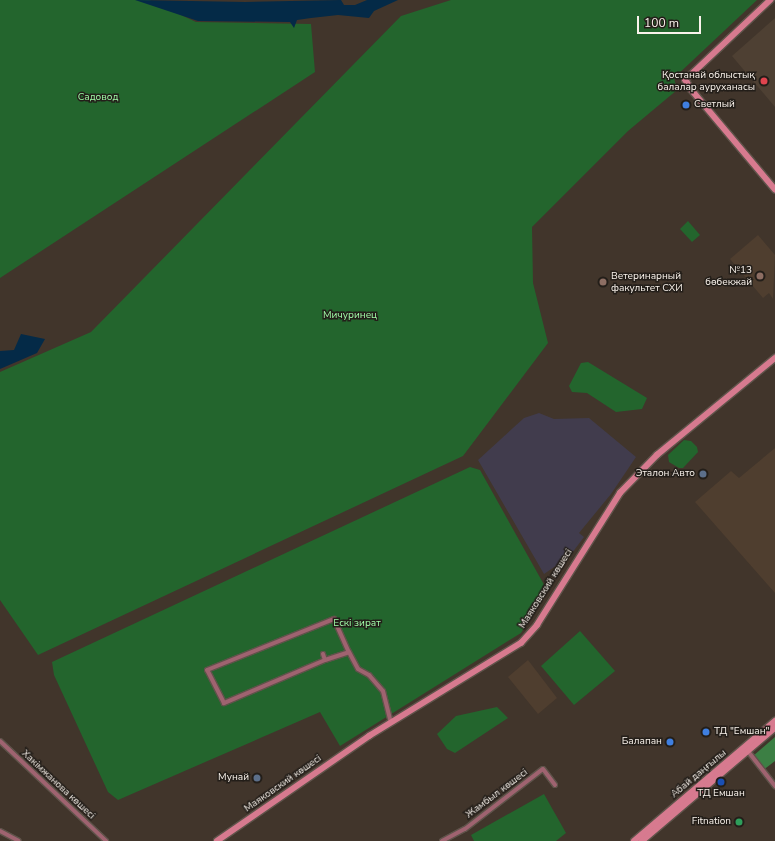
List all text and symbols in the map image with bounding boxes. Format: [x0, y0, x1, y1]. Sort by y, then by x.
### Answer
scale bar [639, 8, 703, 34]
text: 100 m [644, 15, 679, 31]
place label: Қостанай облыстық балалар ауруханасы [658, 69, 755, 92]
marker: Қостанай облыстық балалар ауруханасы [758, 75, 770, 87]
park label: Садовод [78, 92, 118, 104]
place label: Светлый [694, 99, 735, 111]
marker: Светлый [681, 100, 691, 110]
place label: №13 бөбекжай [705, 264, 752, 288]
place label: Ветеринарный факультет СХИ [611, 270, 683, 294]
marker: №13 бөбекжай [755, 271, 765, 281]
marker: Ветеринарный факультет СХИ [598, 277, 608, 287]
park label: Мичуринец [323, 310, 377, 322]
place label: Эталон Авто [636, 468, 695, 480]
marker: Эталон Авто [698, 469, 708, 479]
street label: Маяковский көшесі [517, 547, 575, 631]
park label: Ескі зират [333, 618, 381, 630]
place label: ТД "Емшан" [714, 726, 769, 738]
marker: ТД "Емшан" [701, 727, 711, 737]
place label: Балапан [622, 736, 662, 748]
marker: Балапан [665, 737, 675, 747]
street label: Абай даңғылы [669, 747, 729, 801]
street label: Хакімжанова көшесі [19, 748, 97, 822]
street label: Маяковский көшесі [242, 753, 324, 815]
street label: Жамбыл көшесі [464, 767, 530, 821]
place label: Мунай [218, 772, 249, 784]
marker: Мунай [252, 773, 262, 783]
marker: ТД Емшан [716, 777, 726, 787]
place label: ТД Емшан [697, 788, 745, 800]
place label: Fitnation [692, 816, 731, 828]
marker: Fitnation [734, 817, 744, 827]

